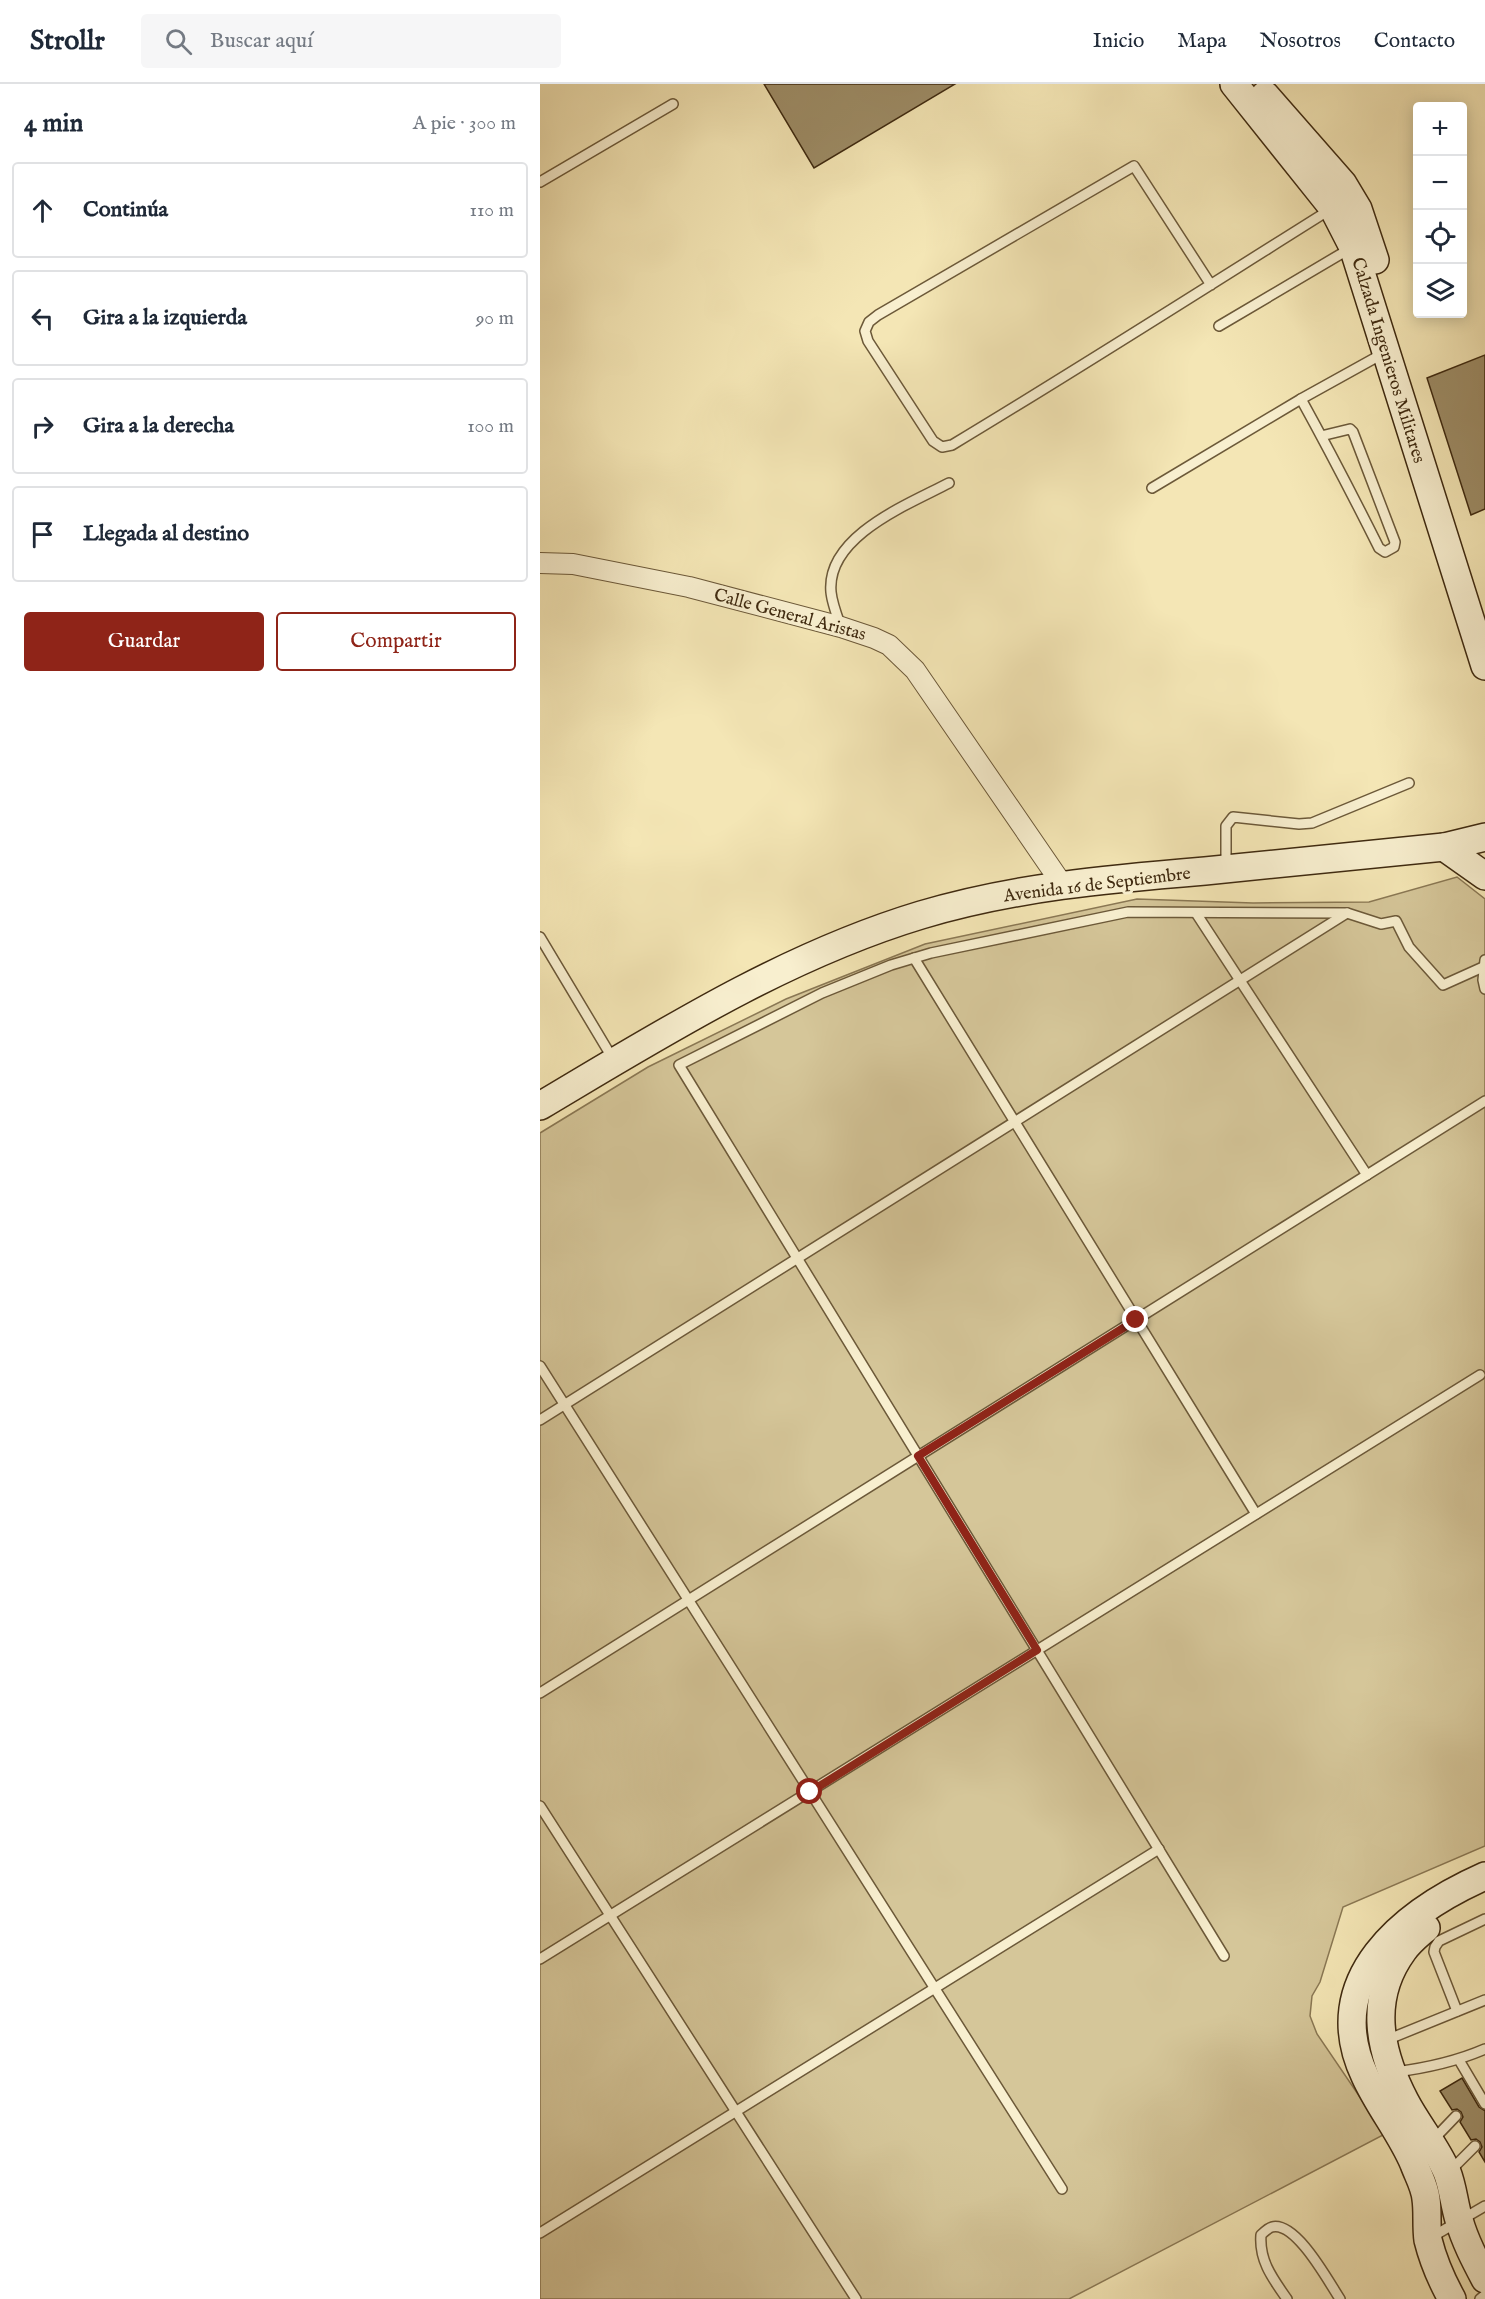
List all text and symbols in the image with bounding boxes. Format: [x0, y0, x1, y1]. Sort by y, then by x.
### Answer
search box [141, 14, 561, 68]
text: Strollr [30, 24, 105, 59]
icon: search [162, 25, 195, 58]
text: Buscar aquí [210, 27, 313, 55]
text: Inicio [1093, 28, 1144, 55]
text: Mapa [1177, 28, 1227, 55]
text: Nosotros [1260, 28, 1341, 55]
text: Contacto [1374, 28, 1455, 55]
map controls [1413, 102, 1467, 318]
button: + [1413, 102, 1467, 156]
text: 4 min [24, 107, 83, 140]
text: A pie · 300 m [413, 111, 516, 136]
button: − [1413, 156, 1467, 210]
icon: ahead [26, 194, 59, 227]
text: Continúa [83, 196, 168, 224]
text: 110 m [470, 198, 514, 223]
button: locate [1413, 210, 1467, 264]
street label: Calzada Ingenieros Militares [1345, 255, 1430, 466]
button: layers [1413, 264, 1467, 318]
icon: left [26, 302, 59, 335]
text: Gira a la izquierda [83, 304, 247, 332]
text: 90 m [476, 306, 514, 331]
icon: right [26, 410, 59, 443]
text: Gira a la derecha [83, 412, 234, 440]
text: 100 m [467, 414, 514, 439]
icon: arrive [26, 518, 59, 551]
text: Llegada al destino [83, 520, 249, 548]
street label: Calle General Aristas [711, 584, 868, 647]
button: Guardar [24, 612, 264, 671]
button: Compartir [276, 612, 516, 671]
street label: Avenida 16 de Septiembre [1001, 863, 1192, 908]
route end [1122, 1306, 1148, 1332]
route start [796, 1778, 822, 1804]

